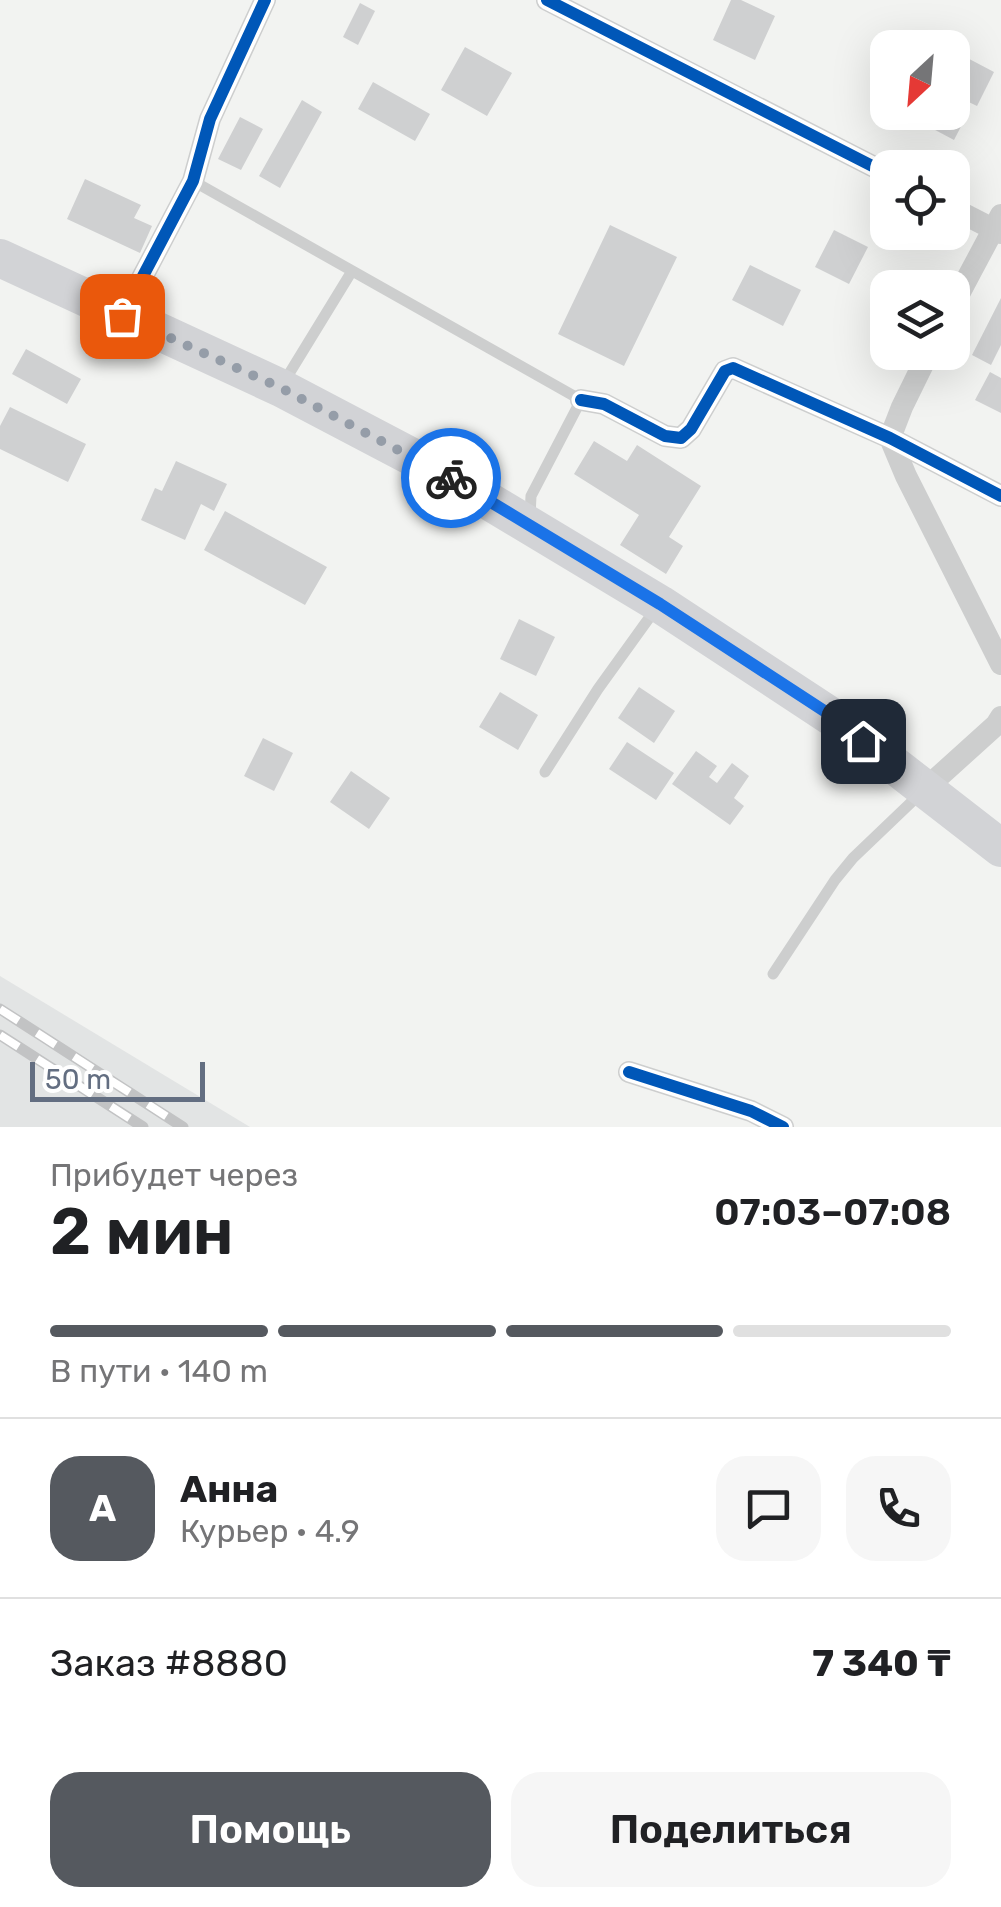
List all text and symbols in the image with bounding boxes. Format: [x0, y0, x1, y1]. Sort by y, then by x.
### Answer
north arrow [870, 30, 970, 130]
map controls [870, 30, 970, 370]
button: locate [870, 150, 970, 250]
button: layers [870, 270, 970, 370]
pin [80, 274, 165, 359]
icon: bag [95, 289, 150, 344]
courier [401, 428, 501, 528]
icon: bike [424, 451, 479, 506]
pin [821, 699, 906, 784]
icon: home [836, 714, 891, 769]
scale bar [30, 1057, 205, 1102]
text: 50 m [45, 1063, 111, 1096]
text: Прибудет через [50, 1156, 298, 1194]
text: 07:03–07:08 [714, 1189, 951, 1235]
text: 2 мин [50, 1193, 234, 1270]
text: В пути · 140 m [50, 1352, 268, 1390]
button: chat [716, 1456, 821, 1561]
button: phone [846, 1456, 951, 1561]
text: Анна [180, 1466, 278, 1512]
text: А [89, 1485, 116, 1531]
text: Курьер · 4.9 [180, 1512, 360, 1550]
text: Заказ #8880 [50, 1640, 288, 1686]
text: 7 340 ₸ [812, 1640, 951, 1686]
button: Помощь [50, 1772, 491, 1887]
button: Поделиться [511, 1772, 951, 1887]

